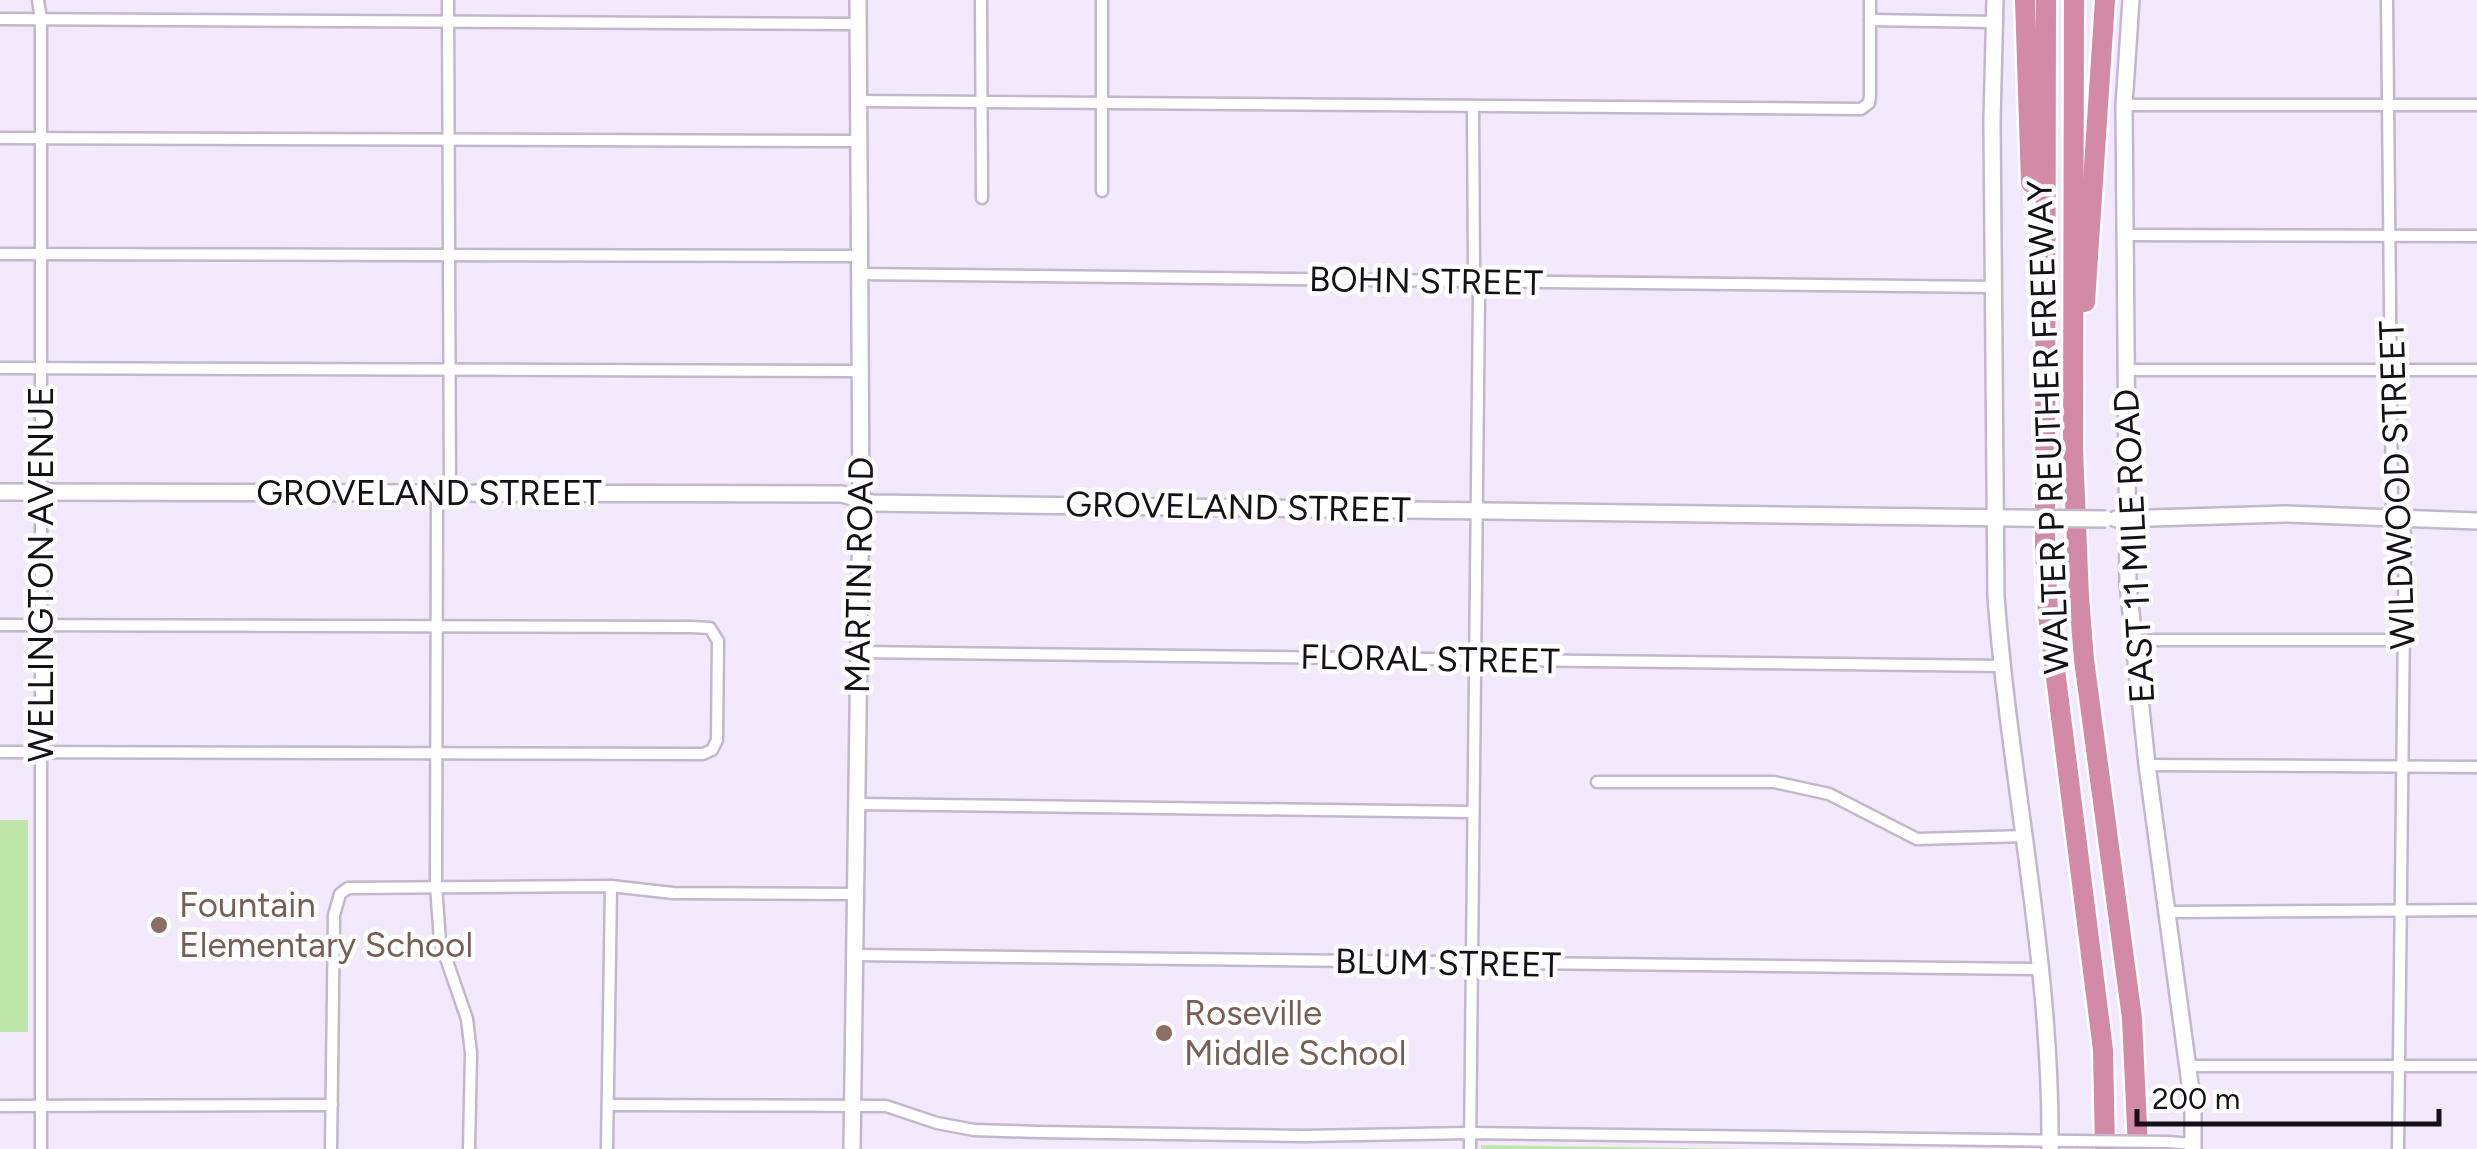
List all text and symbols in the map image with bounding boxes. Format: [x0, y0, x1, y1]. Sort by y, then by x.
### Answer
street label: WALTER P REUTHER FREEWAY [2018, 179, 2078, 675]
street label: BOHN STREET [1309, 258, 1543, 304]
street label: WILDWOOD STREET [2370, 320, 2424, 650]
street label: WELLINGTON AVENUE [20, 386, 62, 762]
street label: EAST 11 MILE ROAD [2105, 388, 2163, 704]
street label: MARTIN ROAD [836, 456, 882, 694]
street label: GROVELAND STREET [256, 472, 602, 514]
street label: GROVELAND STREET [1065, 483, 1411, 531]
street label: FLORAL STREET [1300, 636, 1560, 682]
place label: Fountain Elementary School [179, 884, 473, 966]
marker: Fountain Elementary School [148, 914, 170, 936]
street label: BLUM STREET [1335, 940, 1561, 986]
place label: Roseville Middle School [1184, 992, 1406, 1074]
marker: Roseville Middle School [1153, 1022, 1175, 1044]
scale bar [2137, 1064, 2440, 1126]
text: 200 m [2152, 1080, 2240, 1117]

